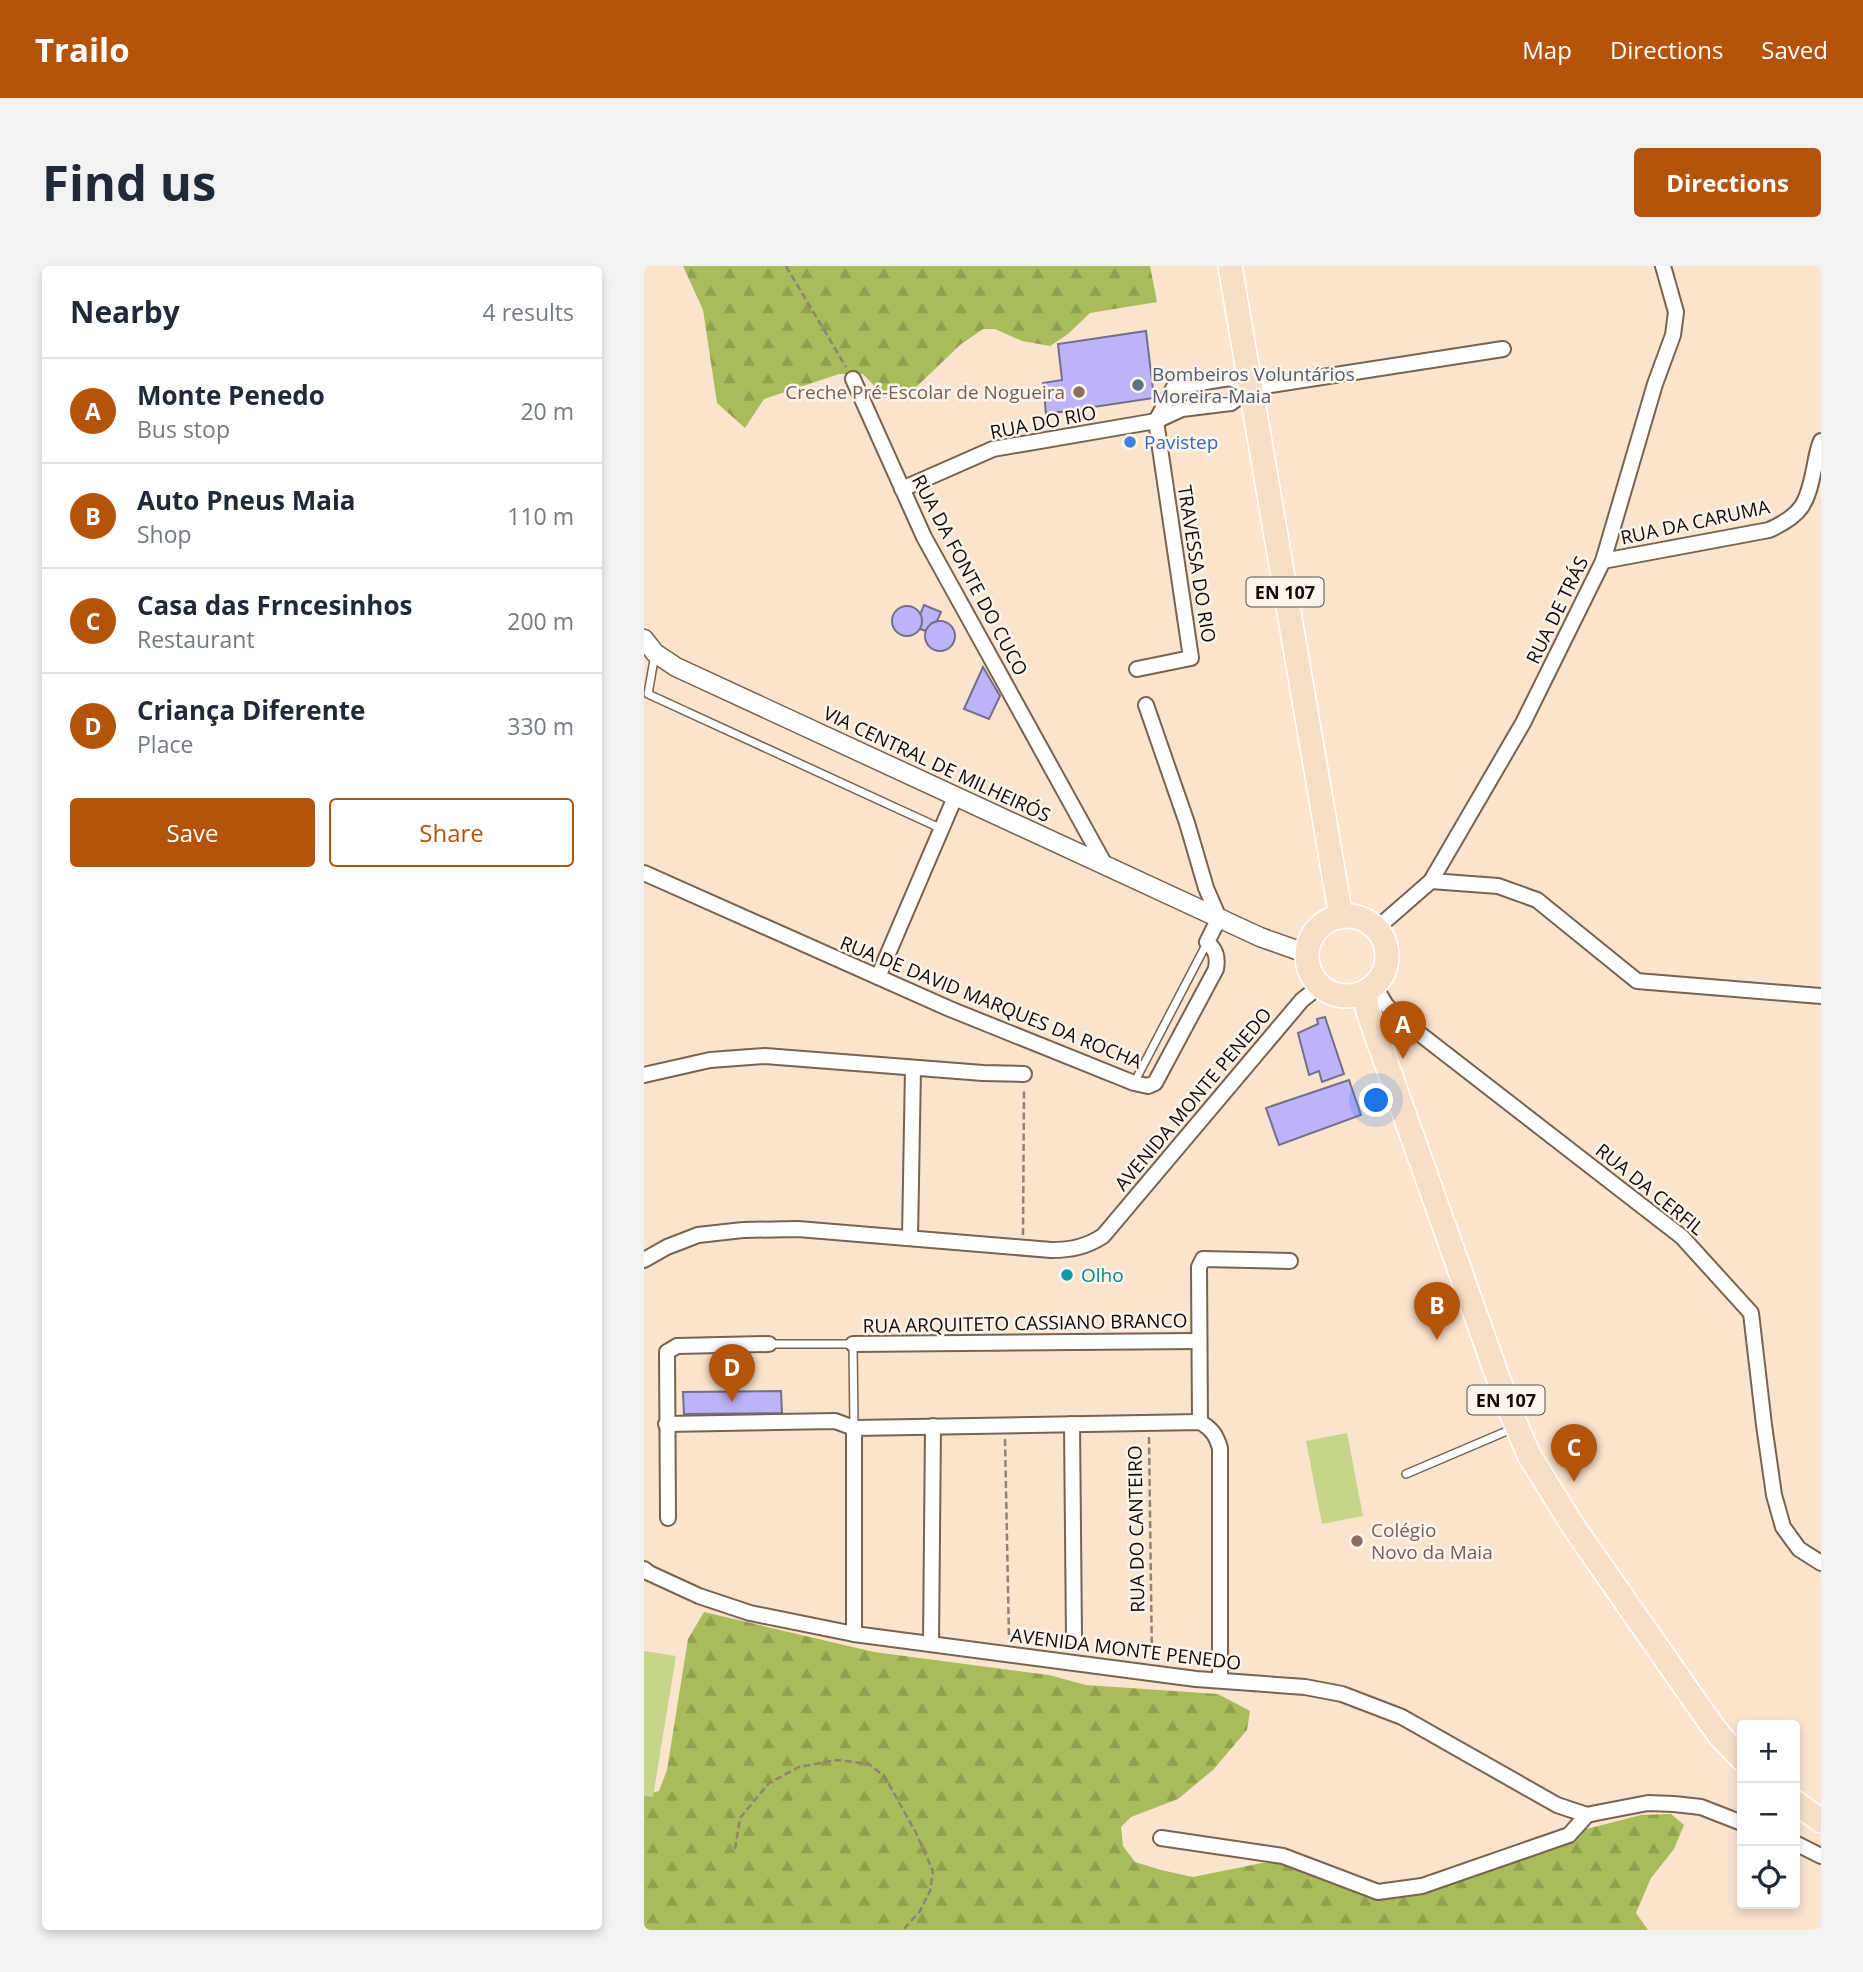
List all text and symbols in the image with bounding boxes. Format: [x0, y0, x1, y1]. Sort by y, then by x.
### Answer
text: Trailo [35, 27, 130, 72]
text: Map [1522, 33, 1572, 66]
text: Directions [1610, 33, 1723, 66]
text: Saved [1761, 33, 1828, 66]
button: Directions [1634, 148, 1821, 217]
text: Find us [42, 149, 216, 215]
text: Nearby [70, 291, 180, 332]
text: 4 results [483, 296, 574, 328]
place label: Bombeiros Voluntários Moreira-Maia [1152, 361, 1355, 409]
text: Monte Penedo [137, 377, 325, 413]
marker: Bombeiros Voluntários Moreira-Maia [1130, 377, 1146, 393]
place label: Creche Pré-Escolar de Nogueira [785, 379, 1065, 405]
marker: Creche Pré-Escolar de Nogueira [1071, 384, 1087, 400]
text: A [85, 395, 101, 427]
text: 20 m [520, 395, 574, 427]
street label: RUA DO RIO [988, 399, 1098, 445]
text: Bus stop [137, 413, 230, 445]
place label: Pavistep [1144, 429, 1218, 455]
marker: Pavistep [1122, 434, 1138, 450]
street label: RUA DA FONTE DO CUCO [906, 470, 1034, 680]
text: Auto Pneus Maia [137, 482, 356, 518]
street label: TRAVESSA DO RIO [1172, 483, 1222, 645]
street label: RUA DA CARUMA [1618, 493, 1772, 551]
text: B [85, 500, 101, 532]
text: 110 m [507, 500, 574, 532]
text: Shop [137, 518, 192, 550]
street label: RUA DE TRÁS [1520, 552, 1594, 668]
road number: EN 107 [1246, 578, 1324, 606]
text: Casa das Frncesinhos [137, 587, 412, 623]
text: C [86, 605, 100, 637]
text: 200 m [507, 605, 574, 637]
text: Restaurant [137, 623, 255, 655]
text: Criança Diferente [137, 692, 365, 728]
street label: VIA CENTRAL DE MILHEIRÓS [819, 700, 1055, 828]
text: D [84, 710, 102, 742]
text: 330 m [507, 710, 574, 742]
text: Place [137, 728, 193, 760]
button: Save [70, 798, 315, 867]
button: Share [329, 798, 574, 867]
street label: RUA DE DAVID MARQUES DA ROCHA [836, 929, 1146, 1075]
pin: A [1380, 1001, 1426, 1059]
street label: AVENIDA MONTE PENEDO [1109, 1002, 1277, 1196]
your location [1359, 1083, 1393, 1117]
street label: RUA DA CERFIL [1590, 1137, 1710, 1241]
place label: Olho [1081, 1262, 1124, 1288]
marker: Olho [1059, 1267, 1075, 1283]
pin: B [1414, 1282, 1460, 1340]
street label: RUA ARQUITETO CASSIANO BRANCO [862, 1307, 1188, 1339]
pin: D [709, 1344, 755, 1402]
road number: EN 107 [1468, 1386, 1544, 1414]
pin: C [1551, 1424, 1597, 1482]
street label: RUA DO CANTEIRO [1122, 1445, 1150, 1613]
place label: Colégio Novo da Maia [1371, 1517, 1493, 1565]
marker: Colégio Novo da Maia [1349, 1533, 1365, 1549]
street label: AVENIDA MONTE PENEDO [1009, 1622, 1243, 1676]
map controls [1737, 1720, 1800, 1909]
button: + [1737, 1720, 1800, 1783]
button: − [1737, 1783, 1800, 1846]
button: locate [1737, 1846, 1800, 1909]

